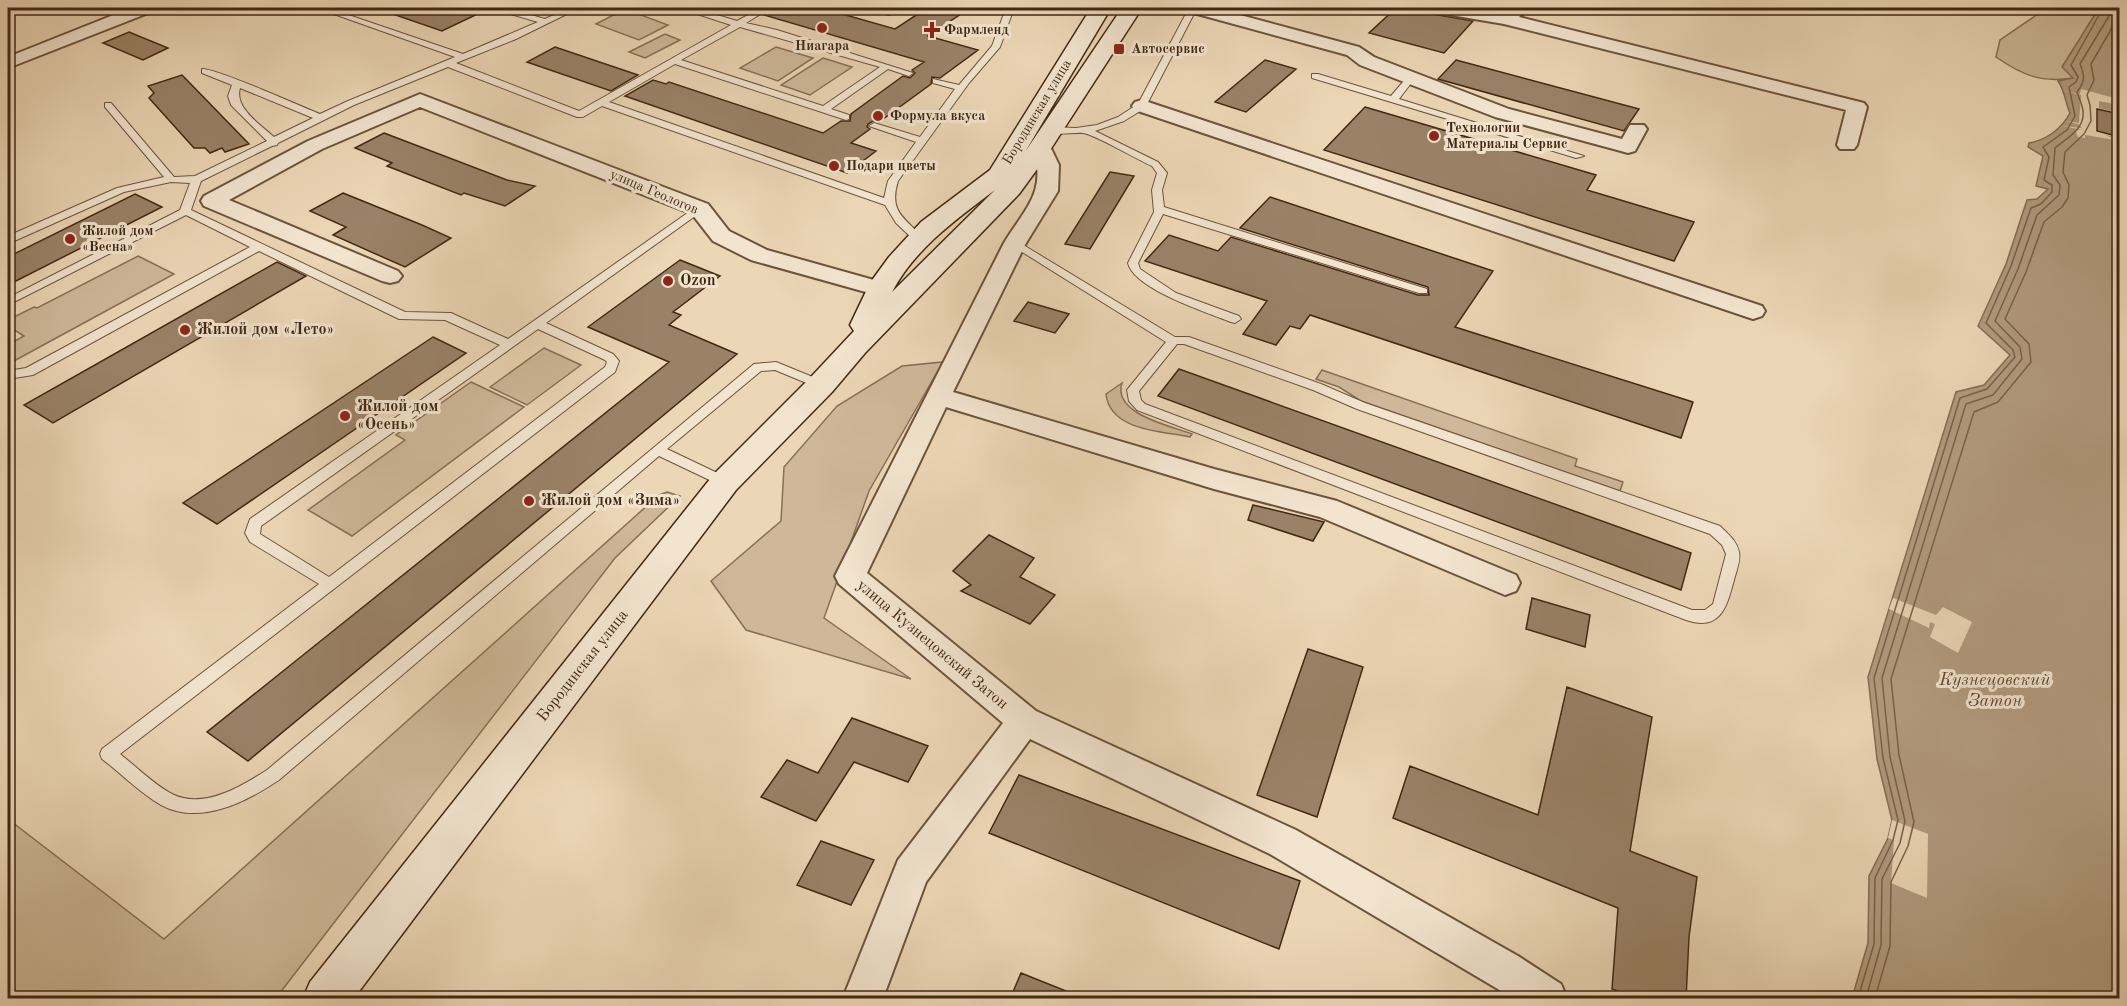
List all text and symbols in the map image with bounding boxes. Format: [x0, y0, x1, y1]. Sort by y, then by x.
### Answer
marker: Ниагара [815, 21, 829, 35]
marker: Фармленд [925, 23, 939, 37]
place label: Фармленд [944, 23, 1009, 37]
place label: Ниагара [795, 39, 849, 53]
marker: Автосервис [1112, 42, 1126, 56]
place label: Автосервис [1131, 42, 1205, 56]
street label: Бородинская улица [1000, 57, 1074, 167]
marker: Формула вкуса [871, 109, 885, 123]
place label: Формула вкуса [890, 109, 985, 123]
place label: Технологии Материалы Сервис [1446, 121, 1568, 151]
marker: Технологии Материалы Сервис [1427, 129, 1441, 143]
marker: Подари цветы [827, 159, 841, 173]
place label: Подари цветы [846, 159, 936, 173]
street label: улица Геологов [608, 167, 700, 217]
place label: Жилой дом «Весна» [82, 224, 153, 254]
marker: Жилой дом «Весна» [63, 232, 77, 246]
place label: Ozon [680, 273, 716, 289]
marker: Ozon [661, 274, 675, 288]
place label: Жилой дом «Лето» [197, 322, 334, 338]
marker: Жилой дом «Лето» [178, 323, 192, 337]
place label: Жилой дом «Осень» [357, 399, 439, 433]
marker: Жилой дом «Осень» [338, 409, 352, 423]
place label: Жилой дом «Зима» [541, 493, 680, 509]
marker: Жилой дом «Зима» [522, 494, 536, 508]
street label: улица Кузнецовский Затон [853, 577, 1011, 713]
street label: Бородинская улица [535, 607, 632, 725]
water label: Кузнецовский Затон [1938, 671, 2051, 710]

